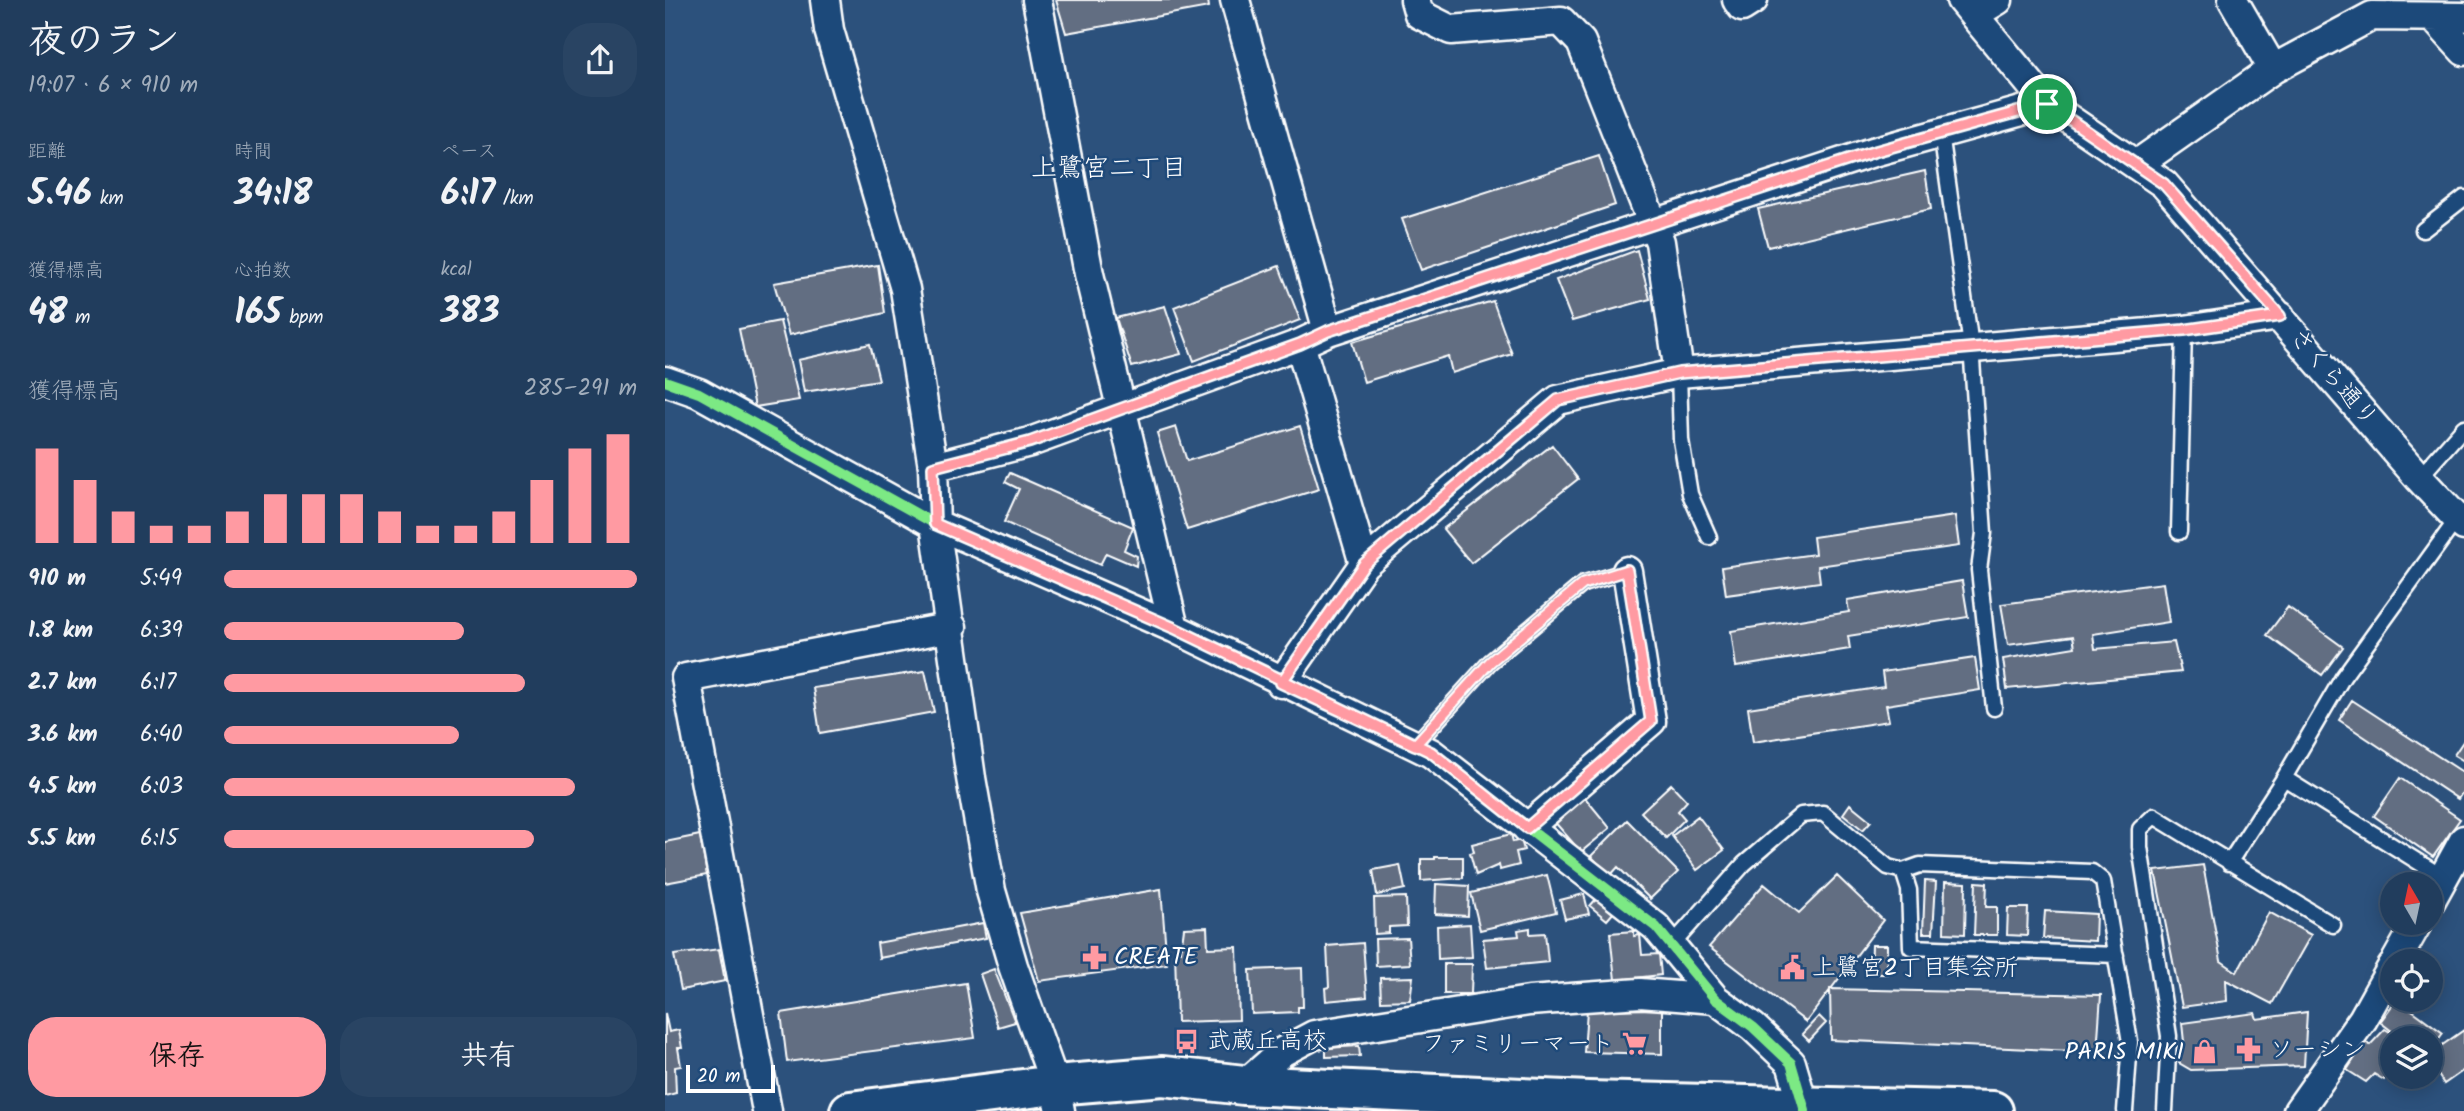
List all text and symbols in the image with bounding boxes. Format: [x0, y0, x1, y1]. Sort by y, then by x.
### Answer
text: 夜のラン [28, 12, 180, 72]
button: share [563, 23, 637, 97]
text: 19:07 · 6 × 910 m [28, 68, 198, 104]
pin [2017, 74, 2077, 134]
icon: arrive [2028, 85, 2066, 123]
text: 距離 [28, 137, 66, 167]
text: 時間 [234, 137, 272, 167]
text: ペース [441, 137, 497, 167]
district label: 上鷺宮二丁目 [1031, 148, 1187, 190]
text: 5.46 [28, 167, 92, 223]
text: 34:18 [234, 167, 312, 223]
text: 6:17 [441, 167, 495, 223]
text: km [92, 184, 124, 214]
text: /km [495, 184, 534, 214]
text: kcal [441, 255, 472, 285]
text: 獲得標高 [28, 256, 104, 286]
text: 心拍数 [234, 256, 291, 286]
text: 383 [441, 285, 500, 341]
text: 48 [28, 286, 68, 342]
text: 165 [234, 286, 282, 342]
text: m [68, 303, 90, 333]
text: bpm [282, 303, 323, 333]
street label: さくら通り [2279, 320, 2387, 436]
text: 285–291 m [524, 371, 637, 407]
text: 獲得標高 [28, 374, 120, 410]
text: 910 m [28, 561, 86, 597]
text: 5:49 [140, 561, 182, 597]
text: 1.8 km [28, 613, 93, 649]
text: 6:39 [140, 613, 183, 649]
text: 2.7 km [28, 665, 97, 701]
text: 6:17 [140, 665, 176, 701]
text: 3.6 km [28, 717, 98, 753]
text: 6:40 [140, 717, 183, 753]
text: 4.5 km [28, 769, 97, 805]
text: 6:03 [140, 769, 183, 805]
text: 5.5 km [28, 821, 96, 857]
text: 6:15 [140, 821, 178, 857]
north arrow [2380, 872, 2443, 934]
map controls [2380, 872, 2443, 1089]
place label: CREATE [1114, 938, 1199, 977]
pharmacy icon: CREATE [1080, 943, 1108, 971]
place label: 上鷺宮2丁目集会所 [1812, 949, 2018, 988]
button: locate [2380, 949, 2443, 1012]
public building icon: 上鷺宮2丁目集会所 [1778, 954, 1806, 982]
button: 保存 [28, 1017, 326, 1097]
button: 共有 [340, 1017, 637, 1097]
place label: 武蔵丘高校 [1207, 1022, 1327, 1061]
place label: ファミリーマート [1422, 1025, 1614, 1064]
button: layers [2380, 1026, 2443, 1089]
bus stop icon: 武蔵丘高校 [1173, 1027, 1201, 1055]
supermarket icon: ファミリーマート [1620, 1030, 1648, 1058]
place label: ソーシン [2269, 1031, 2365, 1070]
place label: PARIS MIKI [2065, 1033, 2184, 1072]
pharmacy icon: ソーシン [2235, 1036, 2263, 1064]
shop icon: PARIS MIKI [2190, 1038, 2218, 1066]
scale bar [686, 1062, 775, 1094]
text: 20 m [697, 1062, 740, 1092]

